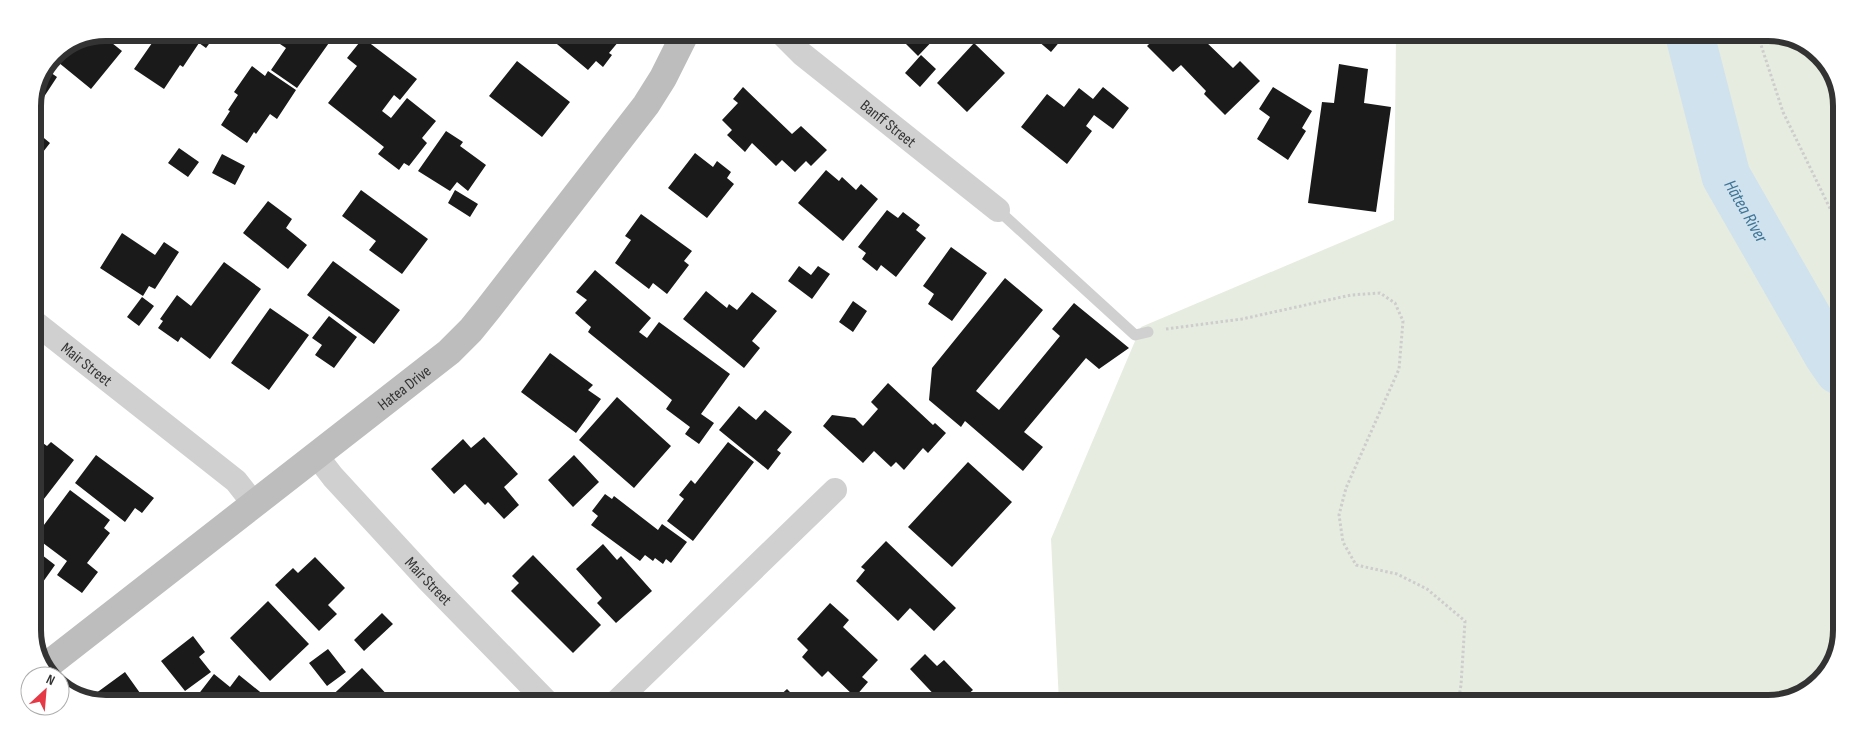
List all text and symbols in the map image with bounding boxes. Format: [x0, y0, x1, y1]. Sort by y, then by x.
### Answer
street label: Banff Street [856, 96, 919, 152]
water label: Hātea River [1719, 176, 1772, 247]
street label: Mair Street [57, 339, 116, 391]
street label: Hatea Drive [374, 362, 435, 415]
street label: Mair Street [400, 553, 455, 610]
north arrow [20, 666, 70, 716]
text: N [43, 670, 58, 689]

